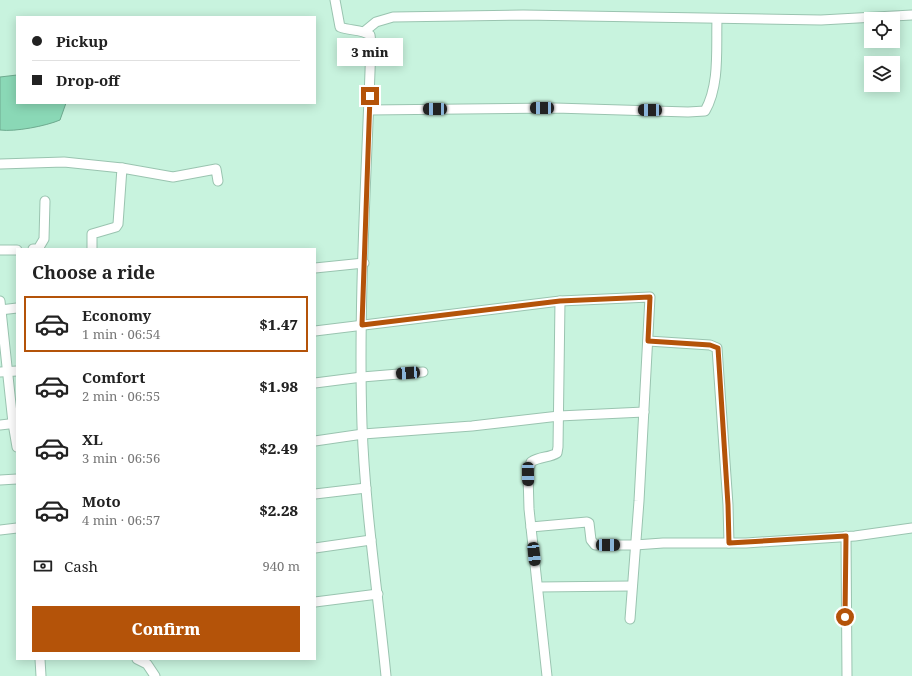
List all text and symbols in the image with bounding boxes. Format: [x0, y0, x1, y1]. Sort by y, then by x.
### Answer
map controls [864, 12, 900, 92]
button: locate [864, 12, 900, 48]
text: Pickup [56, 31, 108, 51]
callout: 3 min [337, 38, 403, 66]
text: 3 min [351, 43, 389, 61]
button: layers [864, 56, 900, 92]
text: Drop-off [56, 70, 120, 90]
route end [361, 87, 379, 105]
car [530, 102, 554, 114]
car [423, 103, 447, 115]
car [638, 104, 662, 116]
text: Choose a ride [32, 260, 155, 284]
text: Economy [82, 305, 151, 325]
icon: car [34, 306, 70, 342]
text: $1.47 [259, 314, 298, 334]
text: 1 min · 06:54 [82, 325, 160, 343]
car [396, 366, 420, 380]
text: Comfort [82, 367, 145, 387]
icon: car [34, 368, 70, 404]
text: $1.98 [259, 376, 298, 396]
text: 2 min · 06:55 [82, 387, 160, 405]
text: XL [82, 429, 103, 449]
icon: car [34, 430, 70, 466]
text: $2.49 [259, 438, 298, 458]
text: 3 min · 06:56 [82, 449, 160, 467]
car [522, 462, 534, 486]
text: Moto [82, 491, 121, 511]
icon: car [34, 492, 70, 528]
text: $2.28 [259, 500, 298, 520]
text: 4 min · 06:57 [82, 511, 160, 529]
car [596, 539, 620, 551]
car [527, 541, 541, 567]
icon: cash [32, 555, 54, 577]
text: Cash [64, 556, 98, 576]
text: 940 m [263, 557, 300, 575]
button: Confirm [32, 606, 300, 652]
route start [836, 608, 854, 626]

